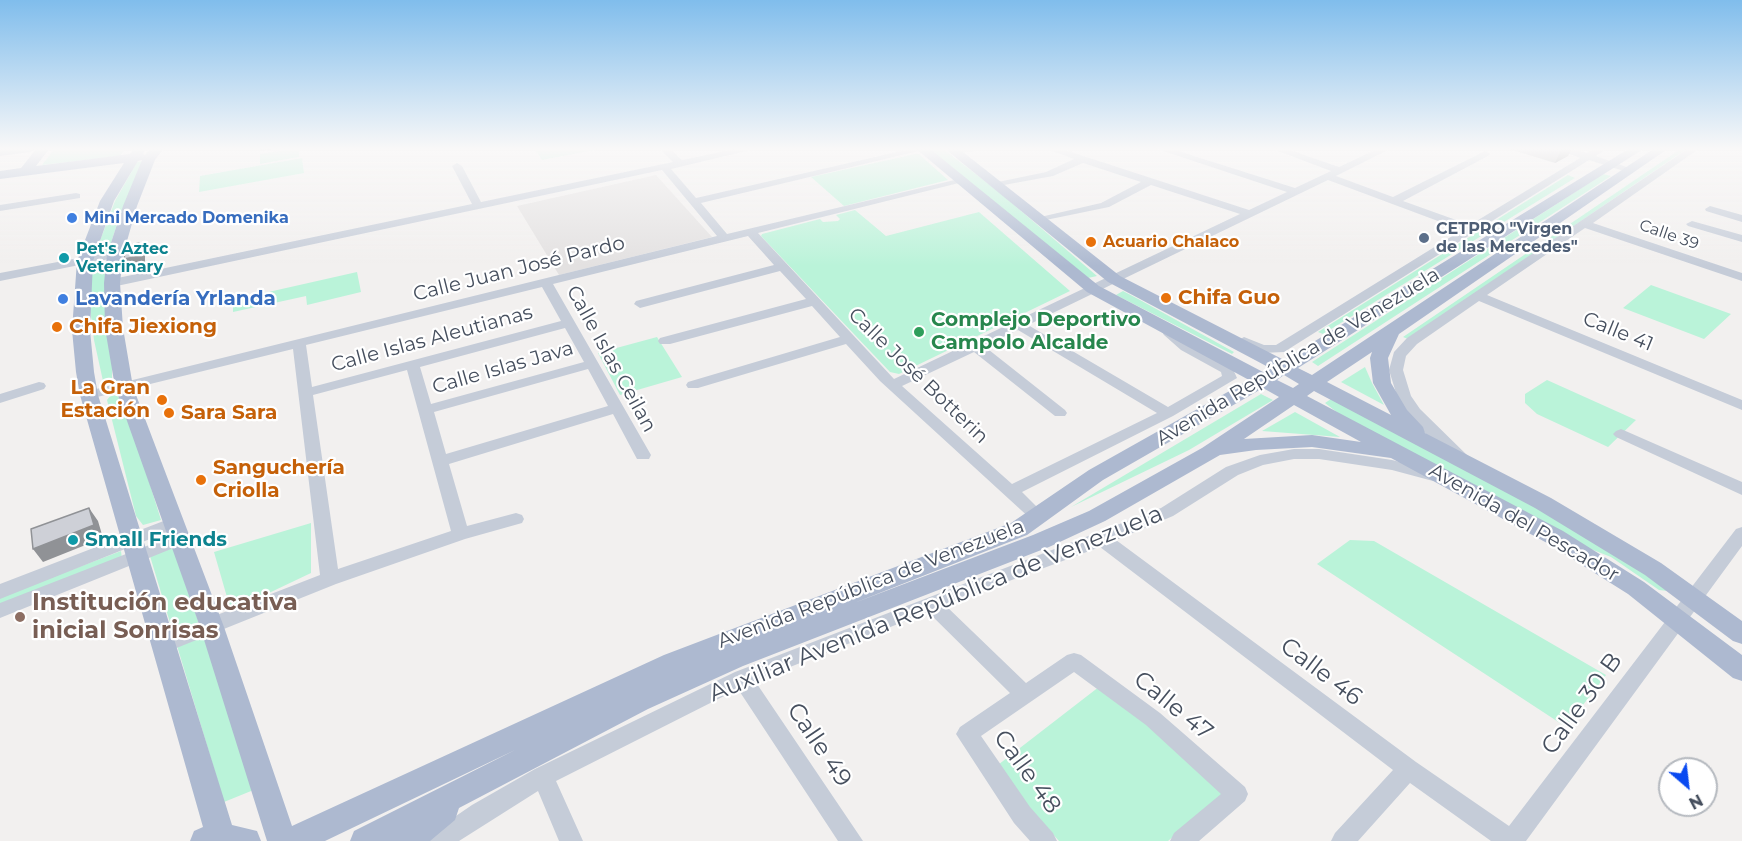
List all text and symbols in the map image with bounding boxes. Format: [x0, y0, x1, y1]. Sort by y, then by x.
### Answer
place label: Mini Mercado Domenika [84, 208, 289, 228]
marker: Mini Mercado Domenika [65, 211, 79, 225]
street label: Calle 39 [1637, 216, 1701, 254]
place label: CETPRO "Virgen de las Mercedes" [1436, 219, 1578, 257]
street label: Calle Juan José Pardo [411, 231, 627, 307]
marker: CETPRO "Virgen de las Mercedes" [1417, 231, 1431, 245]
place label: Acuario Chalaco [1103, 232, 1239, 252]
marker: Acuario Chalaco [1084, 235, 1098, 249]
place label: Pet's Aztec Veterinary [76, 239, 168, 277]
marker: Pet's Aztec Veterinary [57, 251, 71, 265]
street label: Avenida República de Venezuela [1152, 263, 1444, 451]
street label: Calle Islas Ceilan [561, 282, 661, 436]
place label: Chifa Guo [1178, 286, 1280, 310]
place label: Lavandería Yrlanda [75, 287, 276, 311]
marker: Chifa Guo [1159, 291, 1173, 305]
marker: Lavandería Yrlanda [56, 292, 70, 306]
street label: Calle Islas Aleutianas [329, 301, 535, 377]
street label: Calle José Botterin [843, 303, 993, 449]
street label: Calle 41 [1579, 307, 1657, 357]
place label: Complejo Deportivo Campolo Alcalde [931, 308, 1141, 355]
place label: Chifa Jiexiong [69, 315, 217, 339]
marker: Chifa Jiexiong [50, 320, 64, 334]
marker: Complejo Deportivo Campolo Alcalde [912, 325, 926, 339]
street label: Calle Islas Java [430, 336, 576, 400]
place label: La Gran Estación [61, 376, 150, 423]
marker: La Gran Estación [155, 393, 169, 407]
place label: Sara Sara [181, 401, 277, 425]
marker: Sara Sara [162, 406, 176, 420]
place label: Sanguchería Criolla [213, 456, 345, 503]
street label: Avenida del Pescador [1425, 459, 1623, 587]
marker: Sanguchería Criolla [194, 473, 208, 487]
street label: Auxiliar Avenida República de Venezuela [705, 499, 1167, 709]
street label: Avenida República de Venezuela [714, 514, 1028, 654]
place label: Small Friends [85, 528, 227, 552]
marker: Small Friends [66, 533, 80, 547]
place label: Institución educativa inicial Sonrisas [32, 589, 298, 645]
marker: Institución educativa inicial Sonrisas [13, 610, 27, 624]
street label: Calle 46 [1274, 632, 1368, 712]
street label: Calle 30 B [1536, 648, 1628, 760]
street label: Calle 47 [1128, 665, 1218, 747]
street label: Calle 49 [781, 698, 857, 792]
street label: Calle 48 [987, 725, 1067, 819]
north arrow [1658, 757, 1718, 817]
text: N [1686, 790, 1706, 813]

